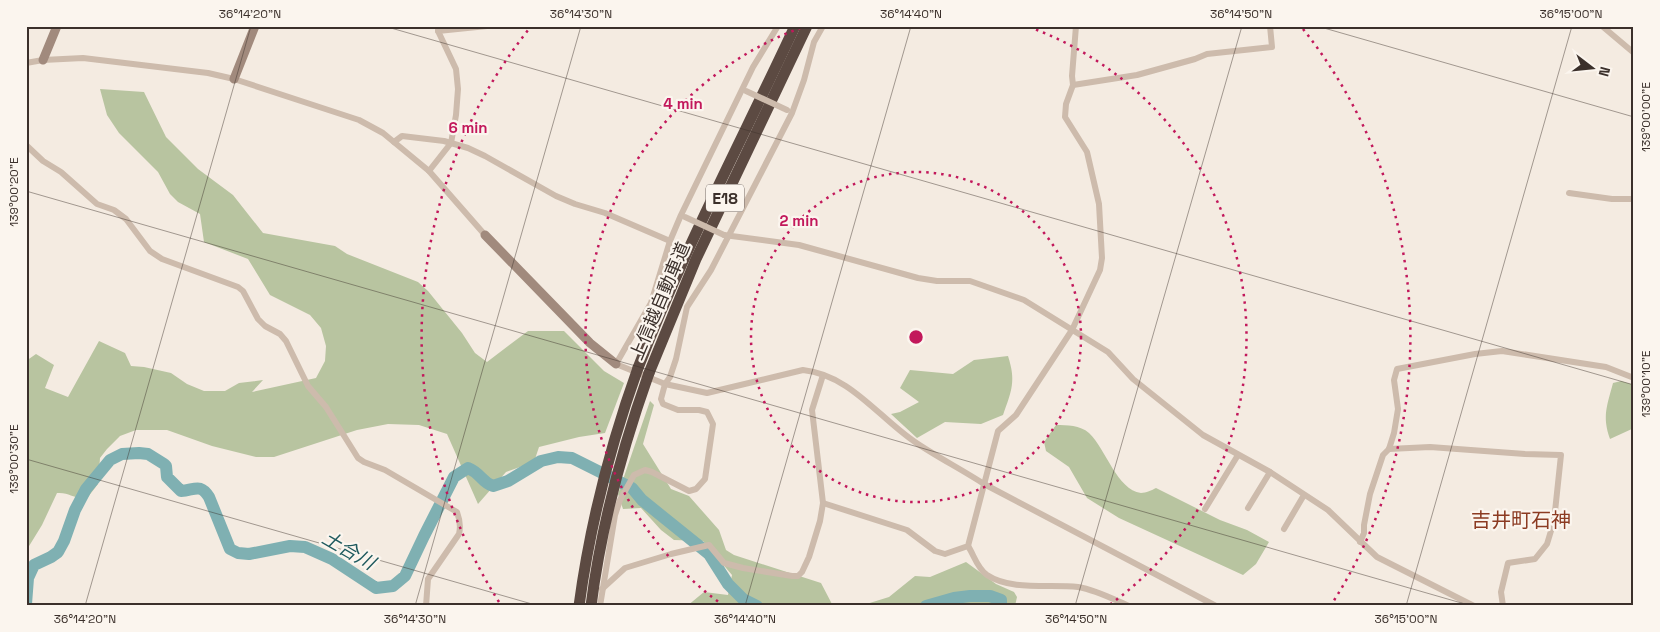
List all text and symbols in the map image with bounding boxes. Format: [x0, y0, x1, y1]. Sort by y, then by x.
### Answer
text: 36°14'20"N [219, 6, 281, 22]
text: 36°14'30"N [550, 6, 612, 22]
text: 36°14'40"N [880, 6, 942, 22]
text: 36°14'50"N [1210, 6, 1272, 22]
text: 36°15'00"N [1540, 6, 1602, 22]
north arrow [1568, 42, 1618, 92]
text: N [1595, 65, 1614, 79]
text: 139°00'00"E [1638, 82, 1654, 152]
text: 4 min [663, 94, 703, 113]
text: 6 min [448, 118, 488, 137]
text: 139°00'20"E [6, 157, 22, 227]
road number: E18 [706, 184, 744, 212]
text: 2 min [780, 211, 818, 230]
street label: 上信越自動車道 [624, 238, 695, 363]
centre of rings [907, 328, 925, 346]
text: 139°00'10"E [1638, 350, 1654, 418]
text: 139°00'30"E [6, 424, 22, 494]
district label: 吉井町石神 [1471, 507, 1571, 533]
water label: 土合川 [318, 525, 381, 577]
text: 36°14'20"N [54, 611, 116, 627]
text: 36°14'30"N [384, 611, 446, 627]
text: 36°14'40"N [714, 611, 776, 627]
text: 36°14'50"N [1045, 611, 1107, 627]
text: 36°15'00"N [1375, 611, 1437, 627]

